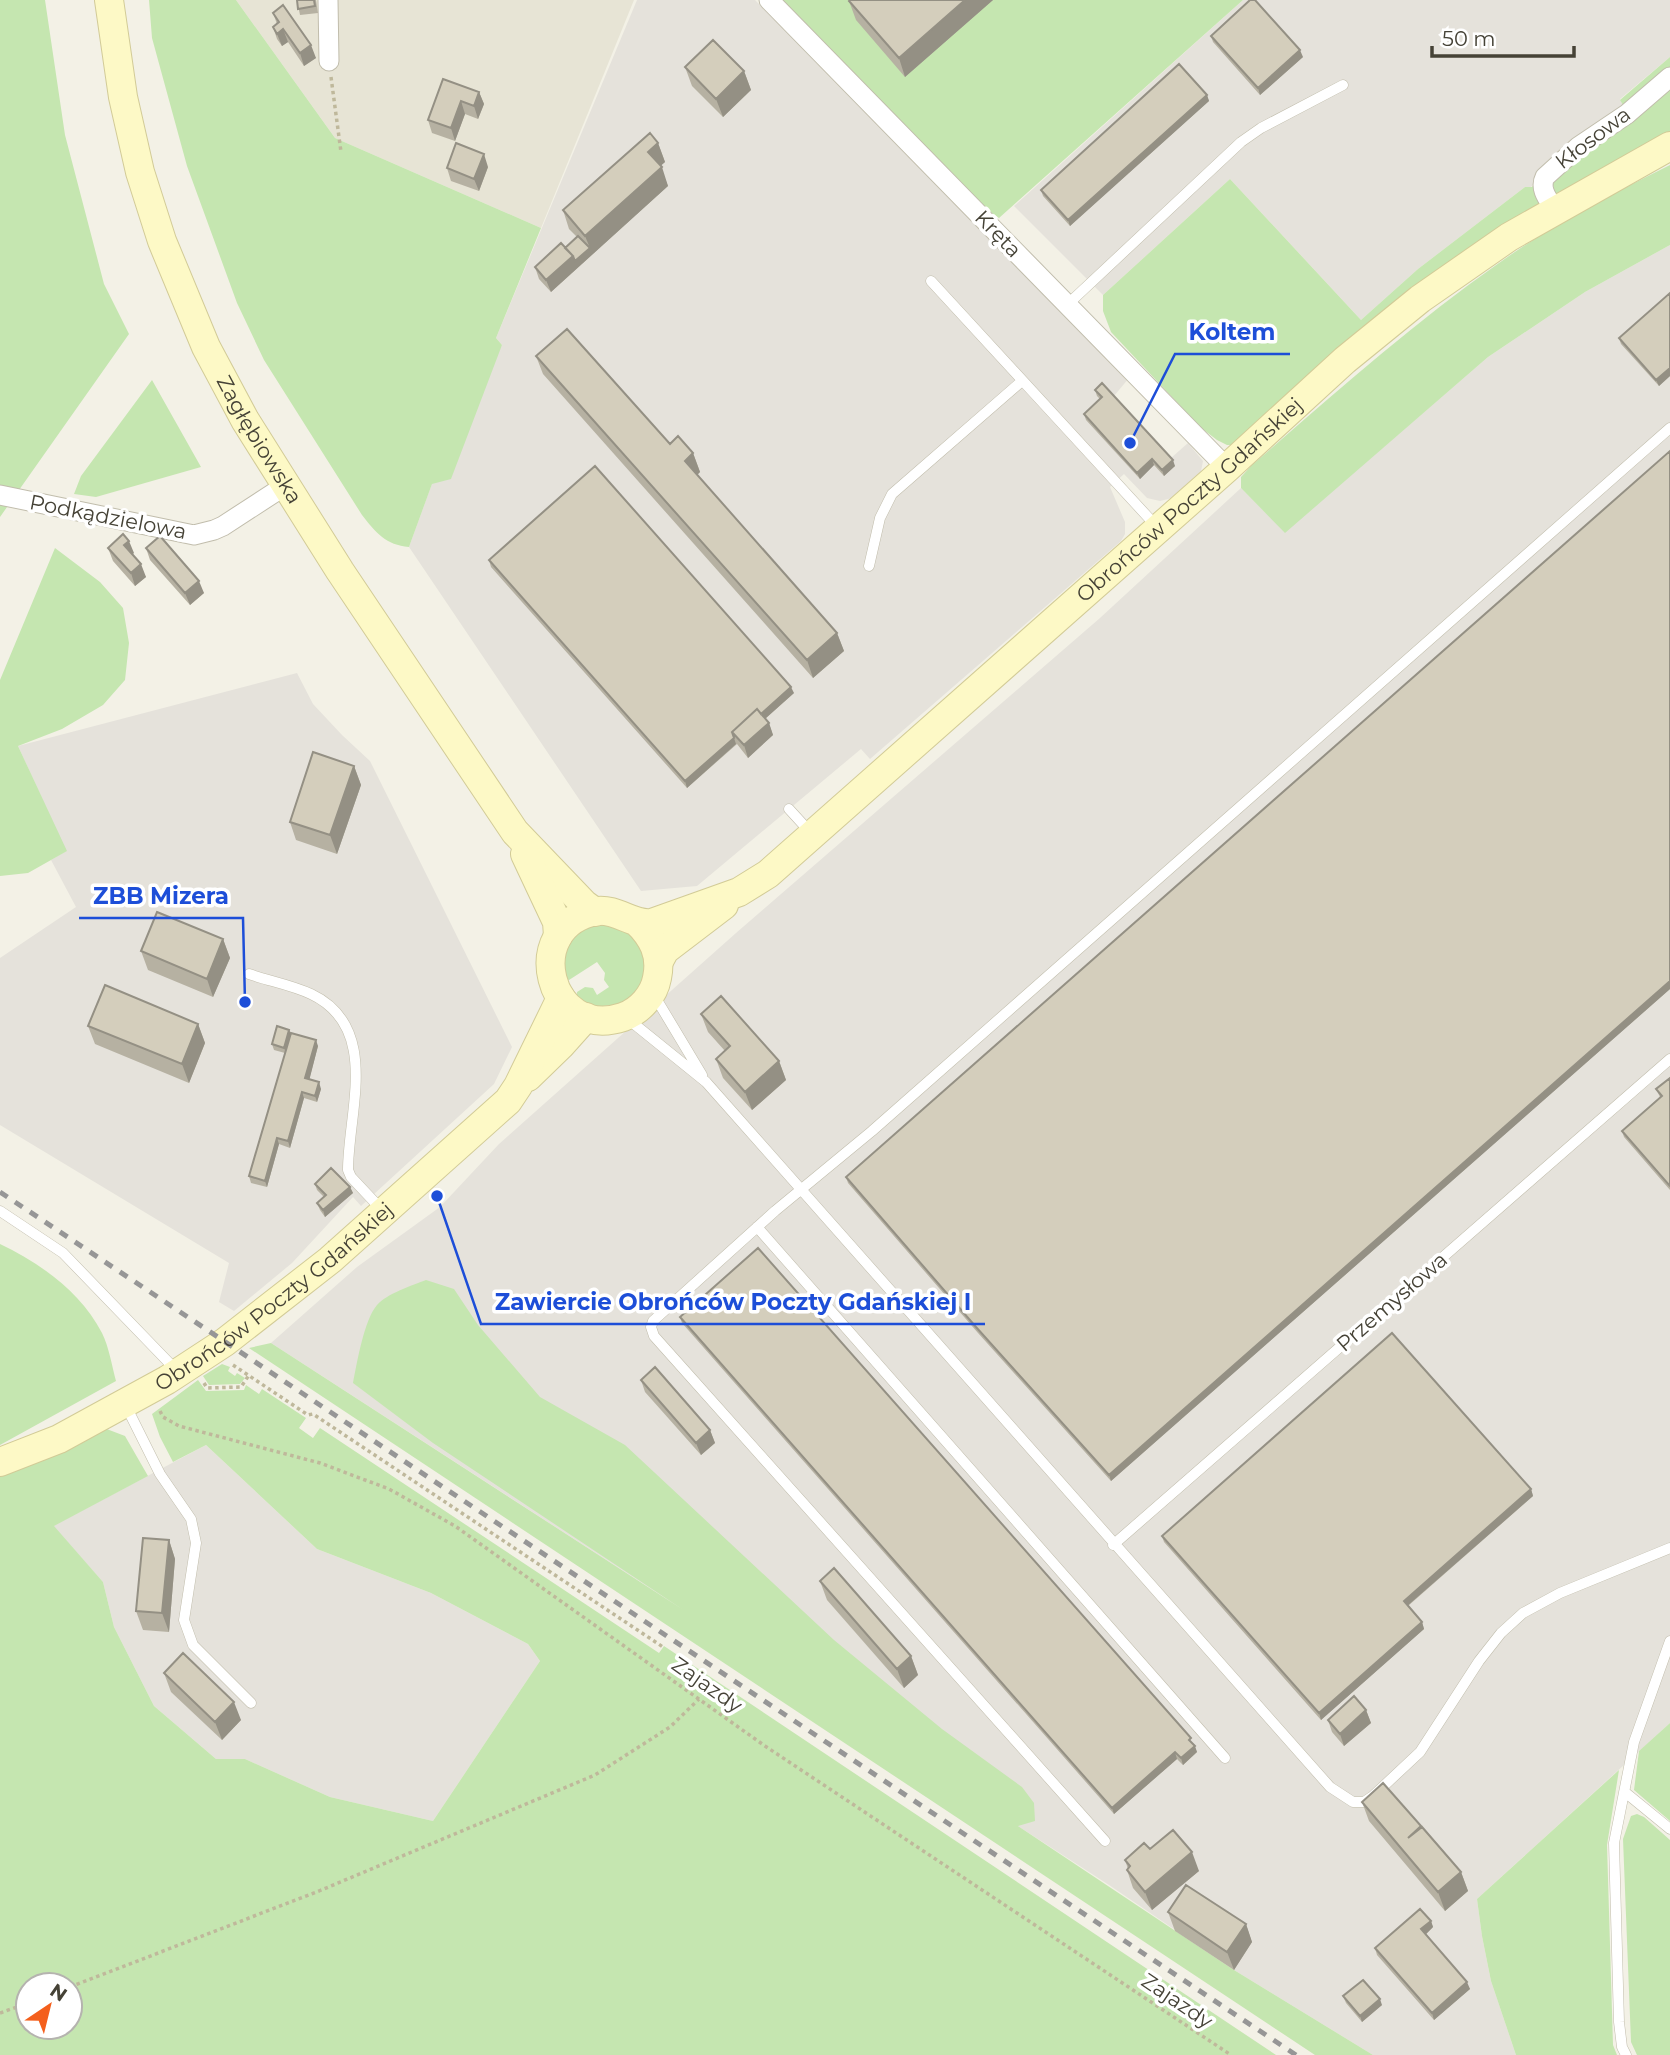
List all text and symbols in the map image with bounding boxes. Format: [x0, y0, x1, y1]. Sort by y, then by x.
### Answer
scale bar [1432, 14, 1574, 58]
text: 50 m [1442, 26, 1496, 51]
street label: Kłosowa [1550, 101, 1635, 174]
street label: Kręta [970, 205, 1027, 262]
callout: Koltem [1175, 310, 1290, 354]
text: Koltem [1189, 318, 1275, 346]
street label: Zagłębiowska [212, 371, 307, 508]
street label: Obrońców Poczty Gdańskiej [1071, 392, 1308, 607]
street label: Podkądzielowa [28, 489, 189, 544]
callout: ZBB Mizera [79, 874, 243, 918]
text: ZBB Mizera [93, 882, 229, 910]
street label: Obrońców Poczty Gdańskiej [150, 1197, 398, 1396]
street label: Przemysłowa [1331, 1247, 1452, 1357]
callout: Zawiercie Obrońców Poczty Gdańskiej I [481, 1280, 985, 1324]
text: Zawiercie Obrońców Poczty Gdańskiej I [495, 1288, 971, 1316]
street label: Zajazdy [667, 1651, 748, 1718]
street label: Zajazdy [1137, 1968, 1218, 2034]
north arrow [14, 1971, 84, 2041]
text: N [46, 1979, 71, 2006]

